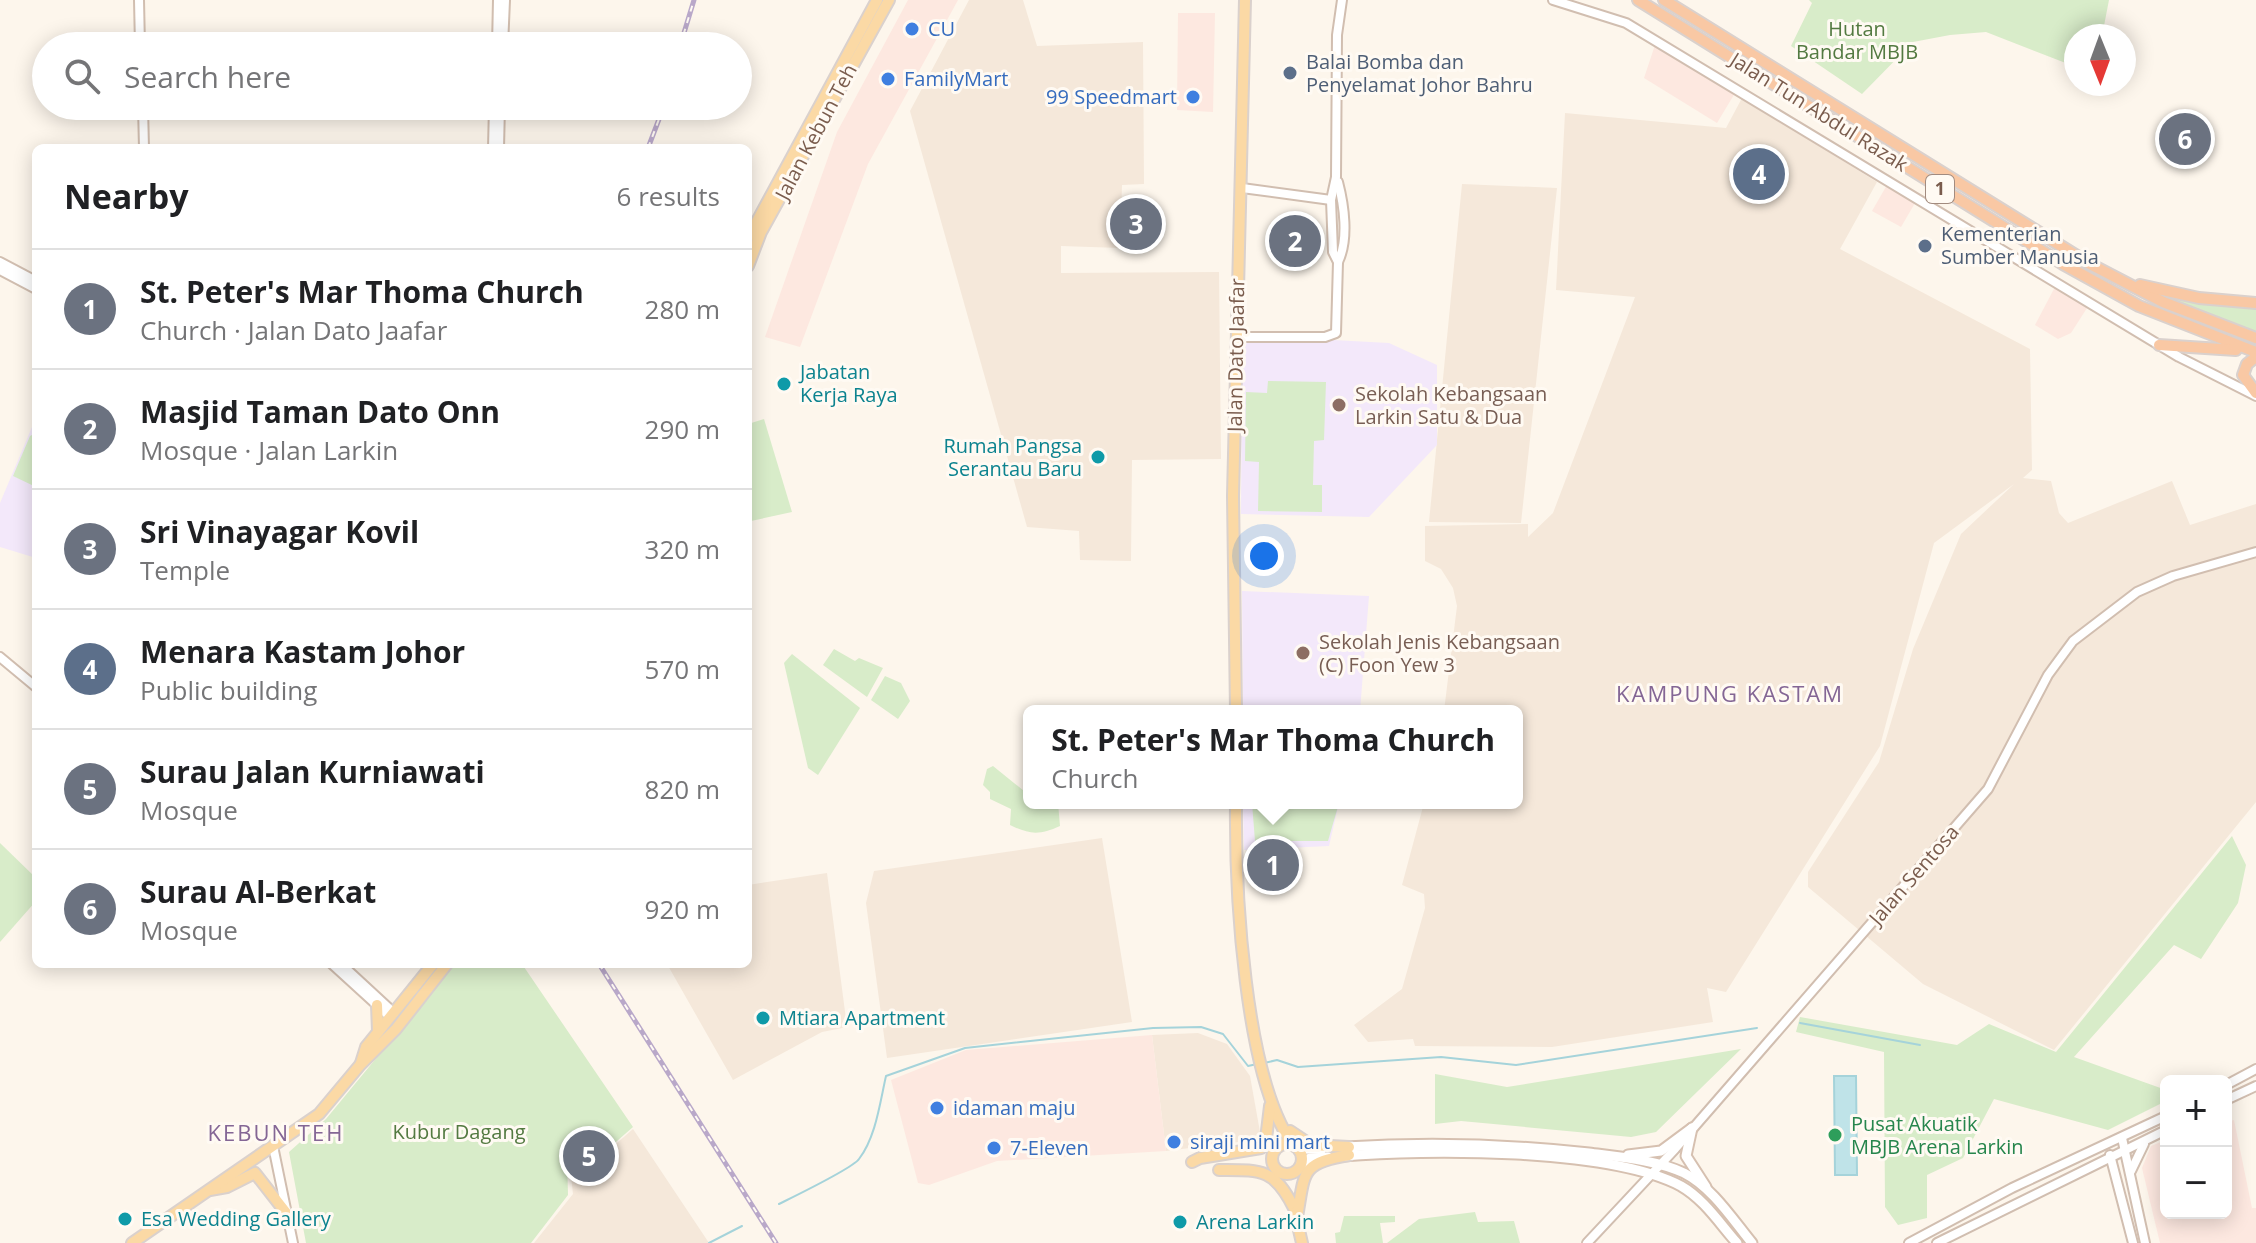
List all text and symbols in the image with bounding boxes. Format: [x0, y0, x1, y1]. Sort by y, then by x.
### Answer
place label: CU [928, 15, 955, 42]
park label: Hutan Bandar MBJB [1796, 15, 1918, 65]
marker: CU [903, 20, 921, 38]
north arrow [2064, 24, 2136, 96]
search box [32, 32, 752, 120]
street label: Jalan Tun Abdul Razak [1724, 45, 1914, 178]
place label: Balai Bomba dan Penyelamat Johor Bahru [1306, 48, 1533, 98]
icon: search [60, 54, 104, 98]
text: Search here [124, 56, 291, 97]
street label: Jalan Kebun Teh [767, 59, 863, 206]
marker: Balai Bomba dan Penyelamat Johor Bahru [1281, 64, 1299, 82]
place label: FamilyMart [904, 65, 1008, 92]
marker: FamilyMart [879, 70, 897, 88]
place label: 99 Speedmart [1046, 83, 1177, 110]
marker: 99 Speedmart [1184, 88, 1202, 106]
pin: 6 [2159, 109, 2211, 169]
pin: 4 [1733, 144, 1785, 204]
text: Nearby [64, 173, 189, 219]
road number: 1 [1926, 175, 1954, 203]
text: 6 results [617, 178, 720, 214]
pin: 3 [1110, 194, 1162, 254]
pin: 2 [1269, 211, 1321, 271]
place label: Kementerian Sumber Manusia [1941, 220, 2099, 270]
marker: Kementerian Sumber Manusia [1916, 237, 1934, 255]
text: St. Peter's Mar Thoma Church [140, 271, 584, 312]
street label: Jalan Dato Jaafar [1221, 278, 1250, 434]
text: 1 [83, 291, 97, 327]
text: 280 m [645, 291, 720, 327]
text: Church · Jalan Dato Jaafar [140, 312, 447, 348]
place label: Jabatan Kerja Raya [798, 358, 898, 408]
marker: Jabatan Kerja Raya [775, 375, 793, 393]
place label: Sekolah Kebangsaan Larkin Satu & Dua [1355, 380, 1547, 430]
text: Masjid Taman Dato Onn [140, 391, 500, 432]
marker: Sekolah Kebangsaan Larkin Satu & Dua [1330, 396, 1348, 414]
text: 2 [83, 411, 97, 447]
text: 290 m [645, 411, 720, 447]
text: Mosque · Jalan Larkin [140, 432, 398, 468]
place label: Rumah Pangsa Serantau Baru [943, 432, 1082, 482]
marker: Rumah Pangsa Serantau Baru [1089, 448, 1107, 466]
text: Sri Vinayagar Kovil [140, 511, 419, 552]
text: 3 [83, 531, 97, 567]
text: 320 m [645, 531, 720, 567]
your location [1244, 536, 1284, 576]
text: Temple [140, 552, 230, 588]
place label: Sekolah Jenis Kebangsaan (C) Foon Yew 3 [1319, 628, 1560, 678]
text: Menara Kastam Johor [140, 631, 465, 672]
marker: Sekolah Jenis Kebangsaan (C) Foon Yew 3 [1294, 644, 1312, 662]
text: 4 [83, 651, 97, 687]
text: 570 m [645, 651, 720, 687]
text: Public building [140, 672, 317, 708]
district label: KAMPUNG KASTAM [1616, 678, 1844, 708]
popup [1023, 705, 1523, 809]
text: St. Peter's Mar Thoma Church [1051, 719, 1495, 760]
text: Surau Jalan Kurniawati [140, 751, 485, 792]
text: Church [1051, 760, 1138, 796]
text: 5 [83, 771, 97, 807]
text: 820 m [645, 771, 720, 807]
text: Mosque [140, 792, 238, 828]
street label: Jalan Sentosa [1861, 819, 1965, 932]
pin: 1 [1247, 835, 1299, 895]
text: Surau Al-Berkat [140, 871, 376, 912]
text: 6 [83, 891, 97, 927]
text: 920 m [645, 891, 720, 927]
text: Mosque [140, 912, 238, 948]
place label: Mtiara Apartment [779, 1004, 945, 1031]
marker: Mtiara Apartment [754, 1009, 772, 1027]
map controls [2160, 1075, 2232, 1219]
button: + [2160, 1075, 2232, 1147]
place label: idaman maju [953, 1094, 1075, 1121]
marker: idaman maju [928, 1099, 946, 1117]
place label: Pusat Akuatik MBJB Arena Larkin [1851, 1110, 2024, 1160]
district label: KEBUN TEH [208, 1117, 344, 1147]
park label: Kubur Dagang [392, 1118, 526, 1145]
pin: 5 [563, 1126, 615, 1186]
marker: Pusat Akuatik MBJB Arena Larkin [1826, 1126, 1844, 1144]
place label: siraji mini mart [1190, 1128, 1330, 1155]
marker: siraji mini mart [1165, 1133, 1183, 1151]
place label: 7-Eleven [1010, 1134, 1089, 1161]
marker: 7-Eleven [985, 1139, 1003, 1157]
button: − [2160, 1147, 2232, 1219]
place label: Esa Wedding Gallery [141, 1205, 332, 1232]
place label: Arena Larkin [1196, 1208, 1314, 1235]
marker: Esa Wedding Gallery [116, 1210, 134, 1228]
marker: Arena Larkin [1171, 1213, 1189, 1231]

